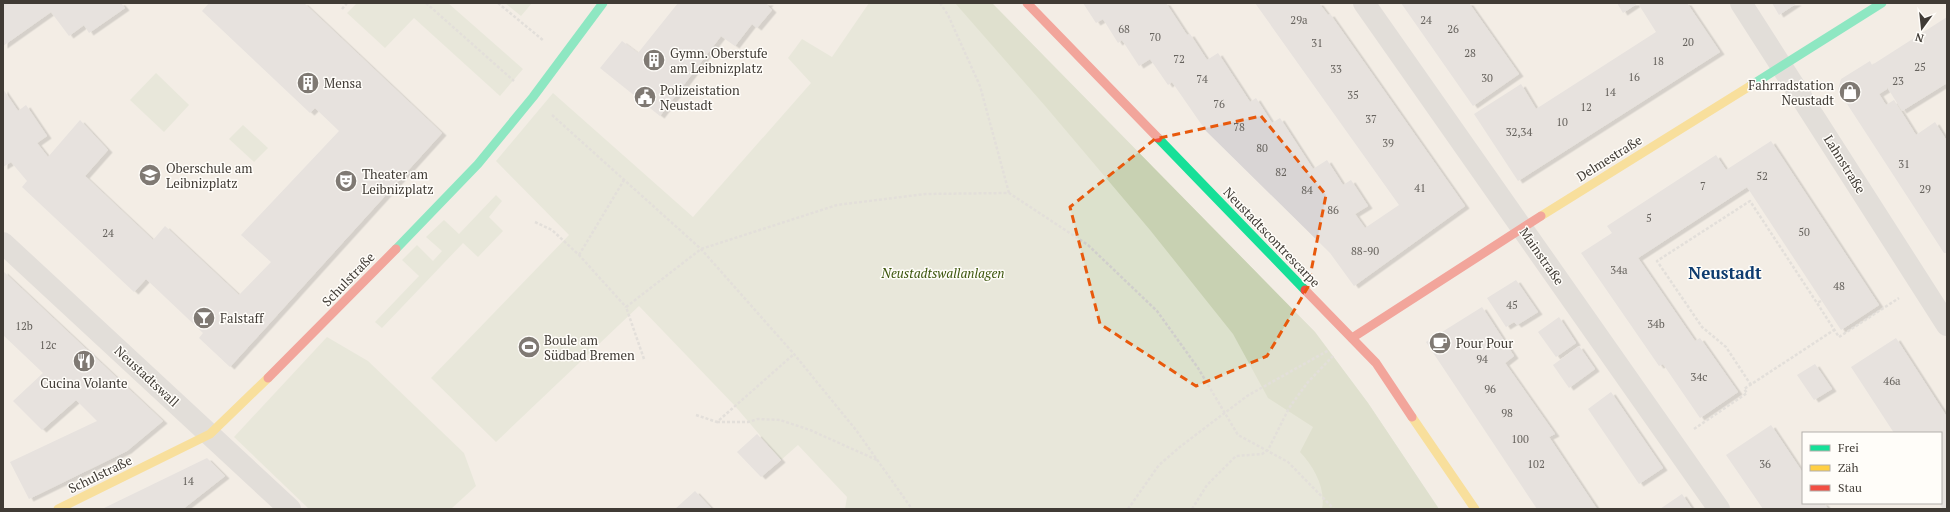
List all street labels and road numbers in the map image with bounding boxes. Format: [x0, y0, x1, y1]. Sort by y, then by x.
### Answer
street label: Delmestraße [1573, 131, 1645, 185]
street label: Lahnstraße [1820, 131, 1870, 197]
street label: Neustadtscontrescarpe [1220, 183, 1324, 291]
street label: Mainstraße [1516, 224, 1568, 288]
street label: Schulstraße [318, 248, 378, 310]
street label: Neustadtswall [111, 341, 183, 411]
street label: Schulstraße [65, 451, 135, 497]

